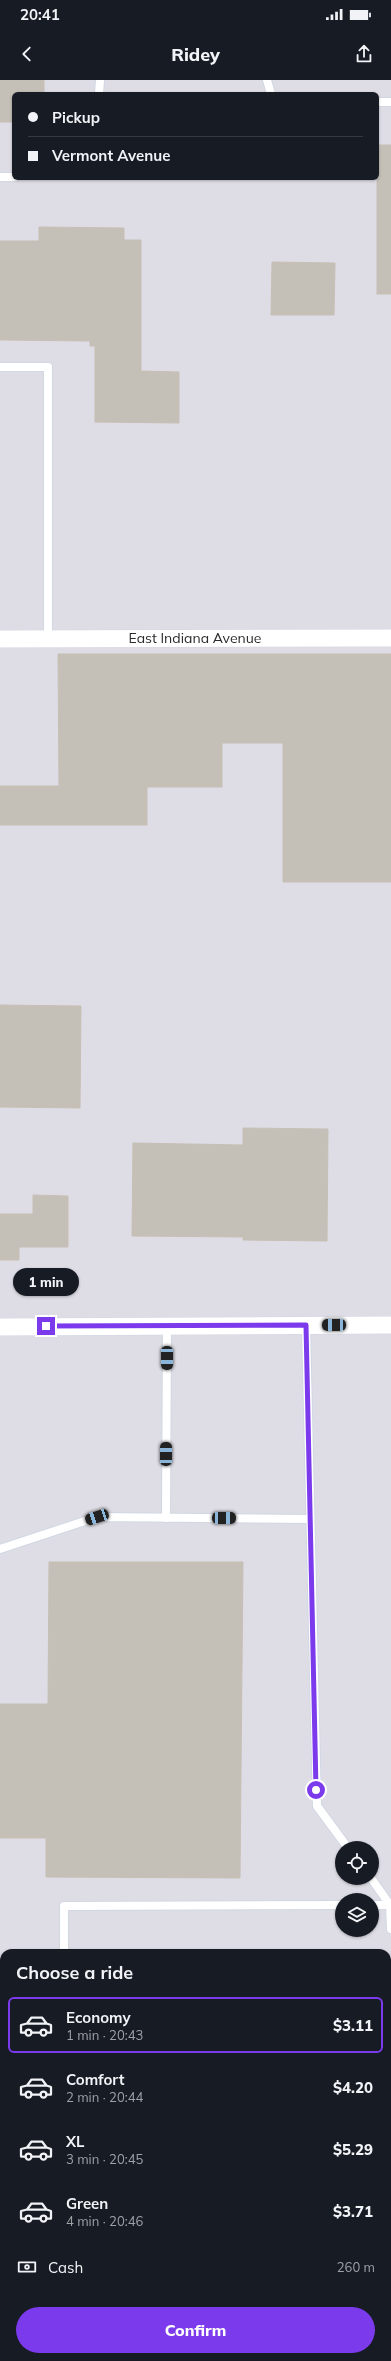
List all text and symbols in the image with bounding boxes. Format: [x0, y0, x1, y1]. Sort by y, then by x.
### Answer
text: 20:41 [20, 5, 60, 24]
icon: back [16, 43, 38, 65]
text: Ridey [171, 43, 220, 66]
icon: share [353, 43, 375, 65]
text: Pickup [52, 108, 100, 127]
text: Vermont Avenue [52, 146, 170, 165]
street label: East Indiana Avenue [129, 629, 261, 647]
callout: 1 min [13, 1268, 79, 1296]
text: 1 min [29, 1274, 63, 1290]
route end [37, 1317, 55, 1335]
car [322, 1319, 346, 1331]
car [161, 1346, 173, 1370]
car [160, 1442, 172, 1466]
car [84, 1508, 110, 1526]
car [212, 1512, 236, 1524]
route start [307, 1781, 325, 1799]
map controls [335, 1841, 379, 1937]
button: locate [335, 1841, 379, 1885]
button: layers [335, 1893, 379, 1937]
text: Choose a ride [16, 1961, 133, 1984]
icon: car [18, 2007, 54, 2043]
text: Economy [66, 2008, 131, 2027]
text: $3.11 [333, 2016, 373, 2035]
text: 1 min · 20:43 [66, 2027, 143, 2043]
icon: car [18, 2069, 54, 2105]
text: Comfort [66, 2070, 124, 2089]
text: $4.20 [333, 2078, 373, 2097]
text: 2 min · 20:44 [66, 2089, 143, 2105]
icon: car [18, 2131, 54, 2167]
text: XL [66, 2132, 84, 2151]
text: $5.29 [333, 2140, 373, 2159]
text: 3 min · 20:45 [66, 2151, 143, 2167]
icon: car [18, 2193, 54, 2229]
text: Green [66, 2194, 108, 2213]
text: $3.71 [333, 2202, 373, 2221]
text: 4 min · 20:46 [66, 2213, 143, 2229]
icon: cash [16, 2256, 38, 2278]
text: Cash [48, 2258, 83, 2277]
text: 260 m [337, 2259, 375, 2275]
button: Confirm [16, 2307, 375, 2353]

